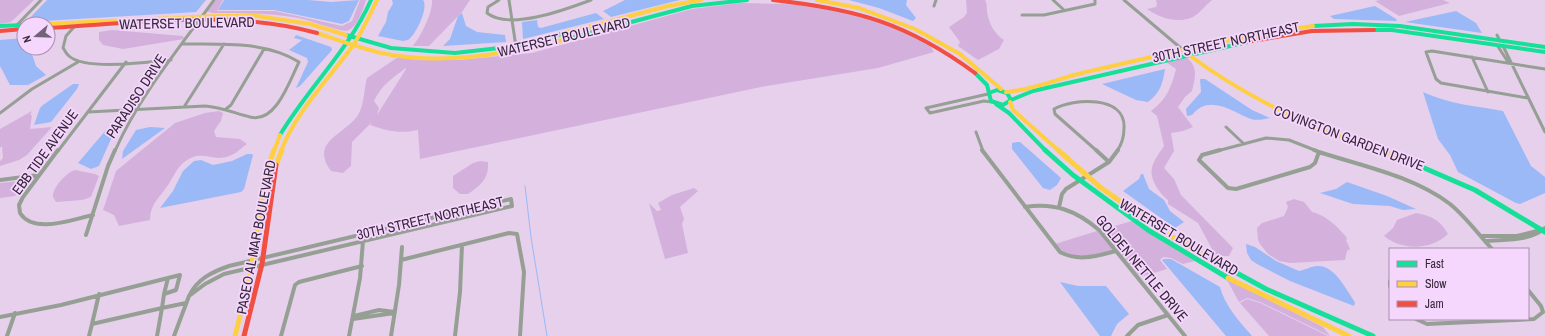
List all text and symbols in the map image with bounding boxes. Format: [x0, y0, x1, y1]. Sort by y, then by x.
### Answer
street label: WATERSET BOULEVARD [119, 13, 255, 33]
street label: WATERSET BOULEVARD [496, 13, 632, 61]
north arrow [16, 16, 56, 56]
street label: 30TH STREET NORTHEAST [1151, 18, 1301, 66]
text: N [19, 34, 34, 45]
street label: PARADISO DRIVE [102, 51, 170, 141]
street label: COVINGTON GARDEN DRIVE [1271, 101, 1427, 175]
street label: EBB TIDE AVENUE [8, 106, 82, 198]
street label: PASEO AL MAR BOULEVARD [232, 158, 280, 316]
street label: 30TH STREET NORTHEAST [355, 192, 505, 244]
street label: WATERSET BOULEVARD [1116, 194, 1242, 280]
street label: GOLDEN NETTLE DRIVE [1092, 211, 1192, 325]
legend [1389, 248, 1529, 320]
text: Fast [1425, 256, 1444, 272]
text: Slow [1425, 276, 1447, 292]
text: Jam [1425, 296, 1444, 312]

